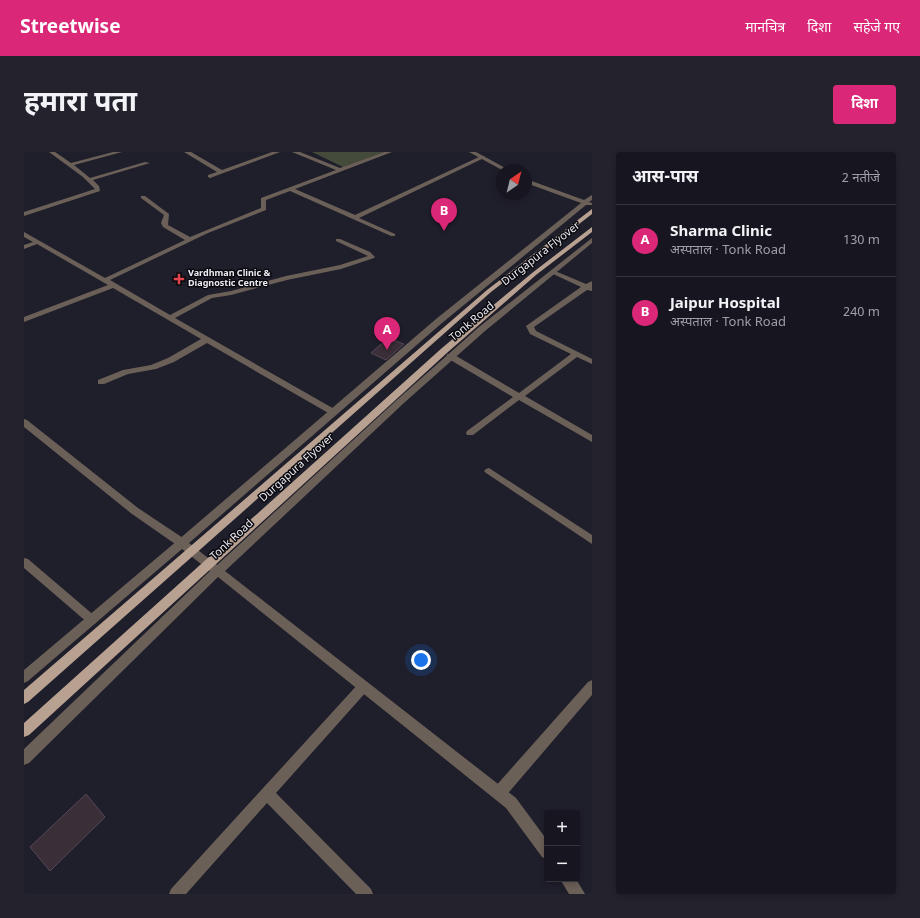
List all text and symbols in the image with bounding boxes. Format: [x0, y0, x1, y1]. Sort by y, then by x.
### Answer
text: Streetwise [20, 16, 121, 41]
text: मानचित्र [745, 19, 785, 38]
text: दिशा [807, 19, 831, 38]
text: सहेजे गए [853, 19, 900, 38]
button: दिशा [833, 85, 896, 124]
text: हमारा पता [24, 86, 137, 122]
north arrow [496, 164, 532, 200]
text: आस-पास [632, 167, 698, 189]
text: 2 नतीजे [842, 170, 880, 187]
pin: B [431, 198, 457, 231]
street label: Durgapura Flyover [499, 219, 584, 289]
text: Sharma Clinic [670, 223, 772, 242]
text: A [641, 232, 650, 249]
text: 130 m [843, 232, 880, 249]
text: अस्पताल · Tonk Road [670, 242, 786, 259]
place label: Vardhman Clinic & Diagnostic Centre [188, 268, 271, 290]
marker: Vardhman Clinic & Diagnostic Centre [173, 273, 185, 285]
text: Jaipur Hospital [670, 295, 780, 314]
street label: Tonk Road [447, 299, 497, 345]
text: B [641, 304, 649, 321]
text: 240 m [843, 304, 880, 321]
text: अस्पताल · Tonk Road [670, 314, 786, 331]
pin: A [374, 317, 400, 350]
street label: Durgapura Flyover [257, 430, 338, 505]
street label: Tonk Road [207, 516, 257, 564]
your location [411, 650, 431, 670]
map controls [544, 810, 580, 882]
button: + [544, 810, 580, 846]
button: − [544, 846, 580, 882]

